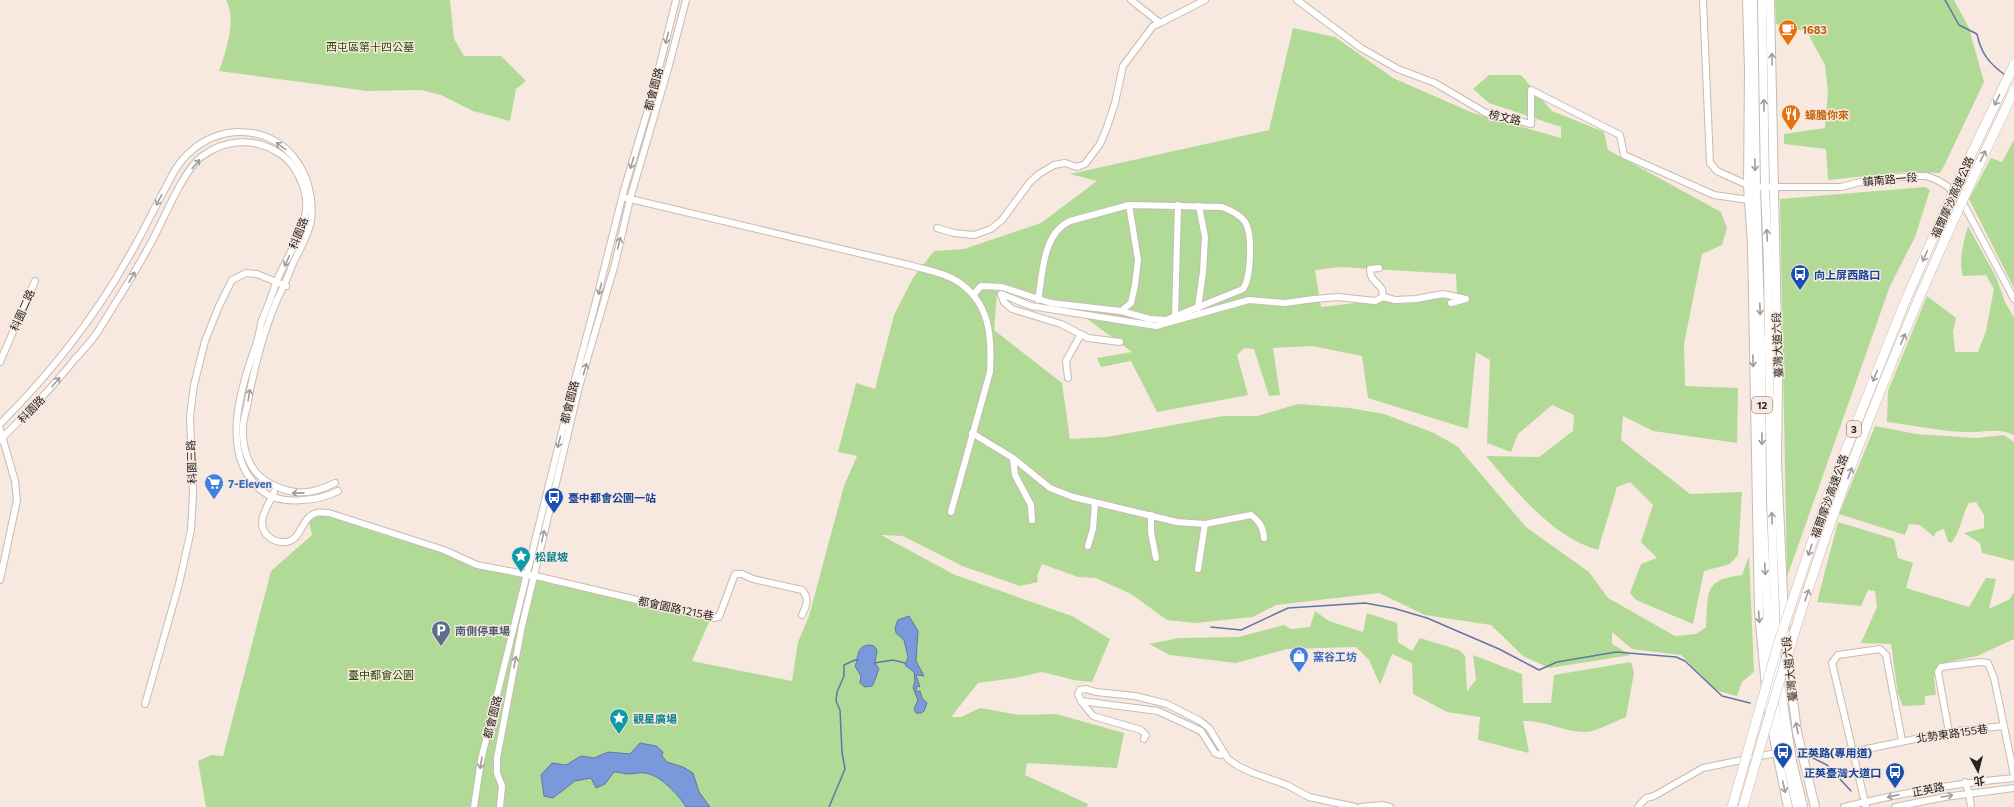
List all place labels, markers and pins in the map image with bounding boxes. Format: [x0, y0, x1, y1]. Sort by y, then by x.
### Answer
cafe icon: 1683 [1777, 18, 1799, 46]
place label: 1683 [1802, 23, 1827, 36]
restaurant icon: 蠔膽你來 [1780, 103, 1802, 131]
place label: 蠔膽你來 [1805, 108, 1849, 121]
bus stop icon: 向上屏西路口 [1789, 263, 1811, 291]
place label: 向上屏西路口 [1814, 268, 1880, 281]
supermarket icon: 7-Eleven [203, 472, 225, 500]
place label: 7-Eleven [228, 477, 272, 490]
bus stop icon: 臺中都會公園一站 [543, 486, 565, 514]
place label: 臺中都會公園一站 [568, 491, 656, 504]
place icon: 松鼠坡 [510, 545, 532, 573]
place label: 松鼠坡 [535, 550, 568, 563]
parking icon: 南側停車場 [430, 619, 452, 647]
place label: 南側停車場 [455, 624, 510, 637]
shop icon: 窯谷工坊 [1288, 645, 1310, 673]
place label: 窯谷工坊 [1313, 650, 1357, 663]
place icon: 觀星廣場 [608, 707, 630, 735]
place label: 觀星廣場 [633, 712, 677, 725]
bus stop icon: 正英路(專用道) [1772, 741, 1794, 769]
place label: 正英路(專用道) [1797, 746, 1873, 759]
bus stop icon: 正英臺灣大道口 [1884, 761, 1906, 789]
place label: 正英臺灣大道口 [1804, 766, 1881, 779]

